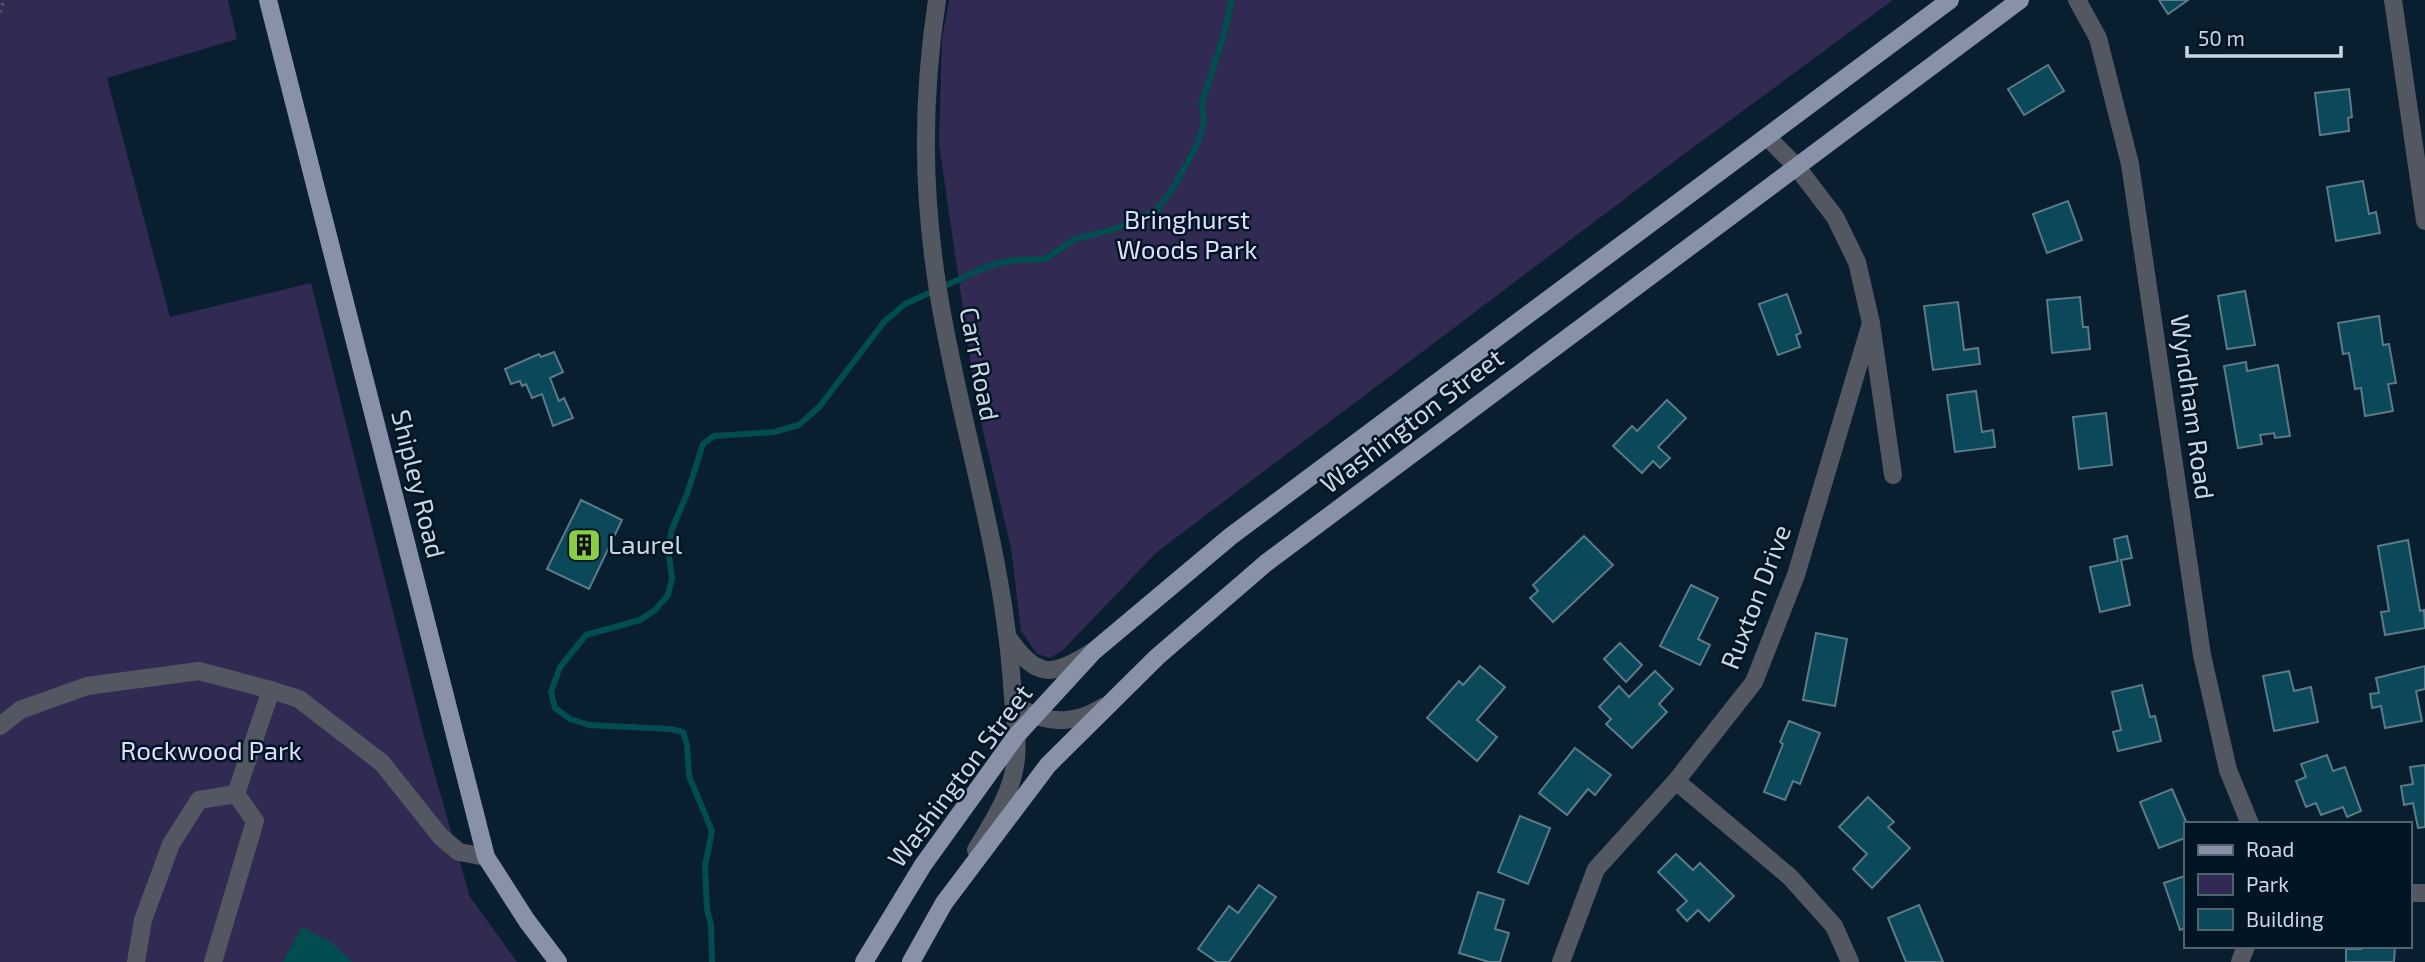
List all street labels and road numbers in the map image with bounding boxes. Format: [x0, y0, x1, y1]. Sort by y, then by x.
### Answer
street label: Carr Road [954, 304, 1007, 423]
street label: Wyndham Road [2165, 312, 2222, 501]
street label: Washington Street [1314, 341, 1509, 499]
street label: Shipley Road [386, 406, 453, 561]
street label: Ruxton Drive [1713, 520, 1796, 673]
street label: Washington Street [880, 678, 1038, 873]

